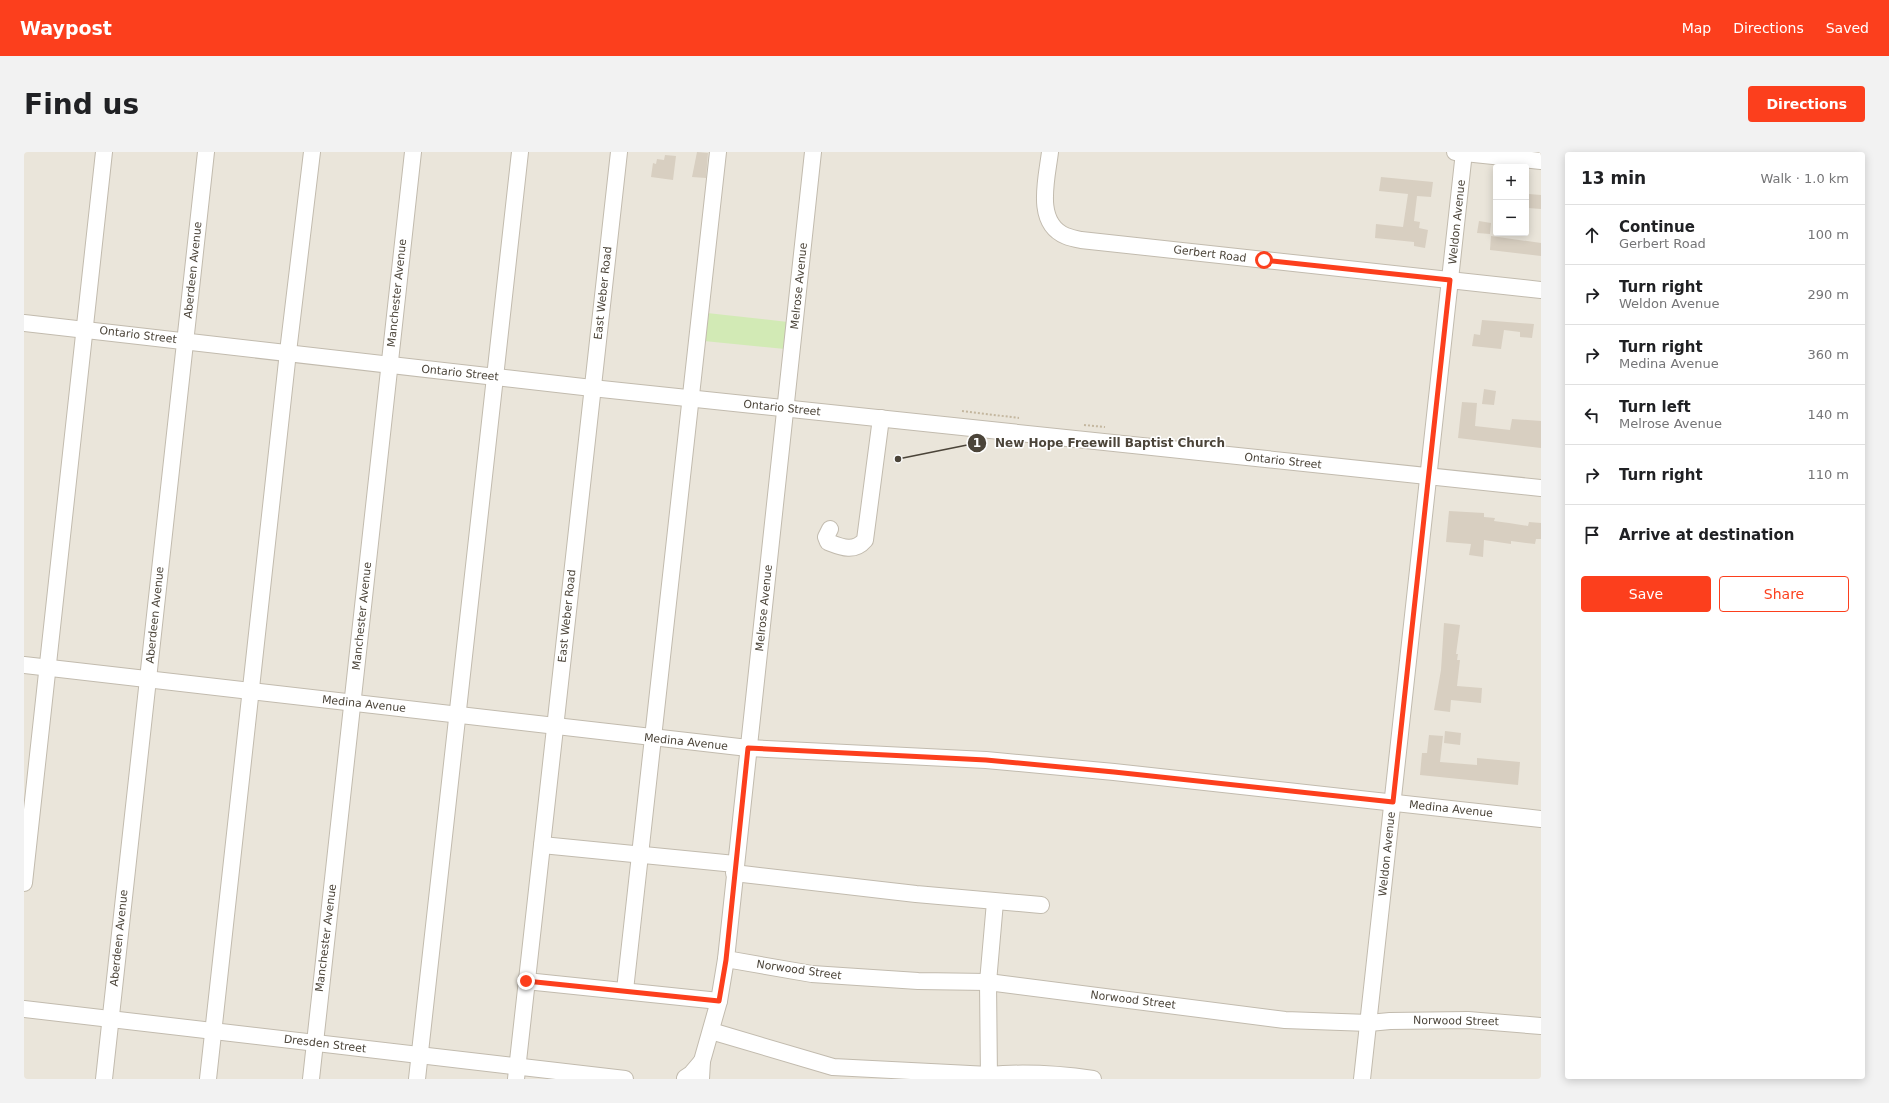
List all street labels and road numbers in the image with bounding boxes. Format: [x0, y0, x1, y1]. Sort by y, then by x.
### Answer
street label: Weldon Avenue [1446, 179, 1468, 265]
street label: Aberdeen Avenue [181, 221, 205, 319]
street label: Manchester Avenue [385, 238, 409, 348]
street label: Melrose Avenue [788, 242, 810, 330]
street label: Gerbert Road [1173, 243, 1247, 265]
street label: East Weber Road [592, 246, 614, 340]
street label: Ontario Street [99, 324, 178, 346]
street label: Ontario Street [421, 362, 500, 384]
street label: Ontario Street [743, 397, 822, 419]
street label: Ontario Street [1244, 450, 1323, 472]
street label: Manchester Avenue [350, 561, 374, 671]
street label: Melrose Avenue [753, 564, 775, 652]
street label: Aberdeen Avenue [143, 566, 167, 664]
street label: East Weber Road [556, 569, 578, 663]
street label: Medina Avenue [321, 693, 407, 715]
street label: Medina Avenue [643, 731, 729, 753]
street label: Medina Avenue [1408, 798, 1494, 820]
street label: Weldon Avenue [1376, 811, 1398, 897]
street label: Manchester Avenue [313, 883, 339, 993]
street label: Aberdeen Avenue [107, 889, 131, 987]
street label: Norwood Street [756, 958, 843, 983]
street label: Norwood Street [1090, 988, 1177, 1012]
street label: Norwood Street [1413, 1014, 1500, 1028]
street label: Dresden Street [283, 1032, 368, 1056]

